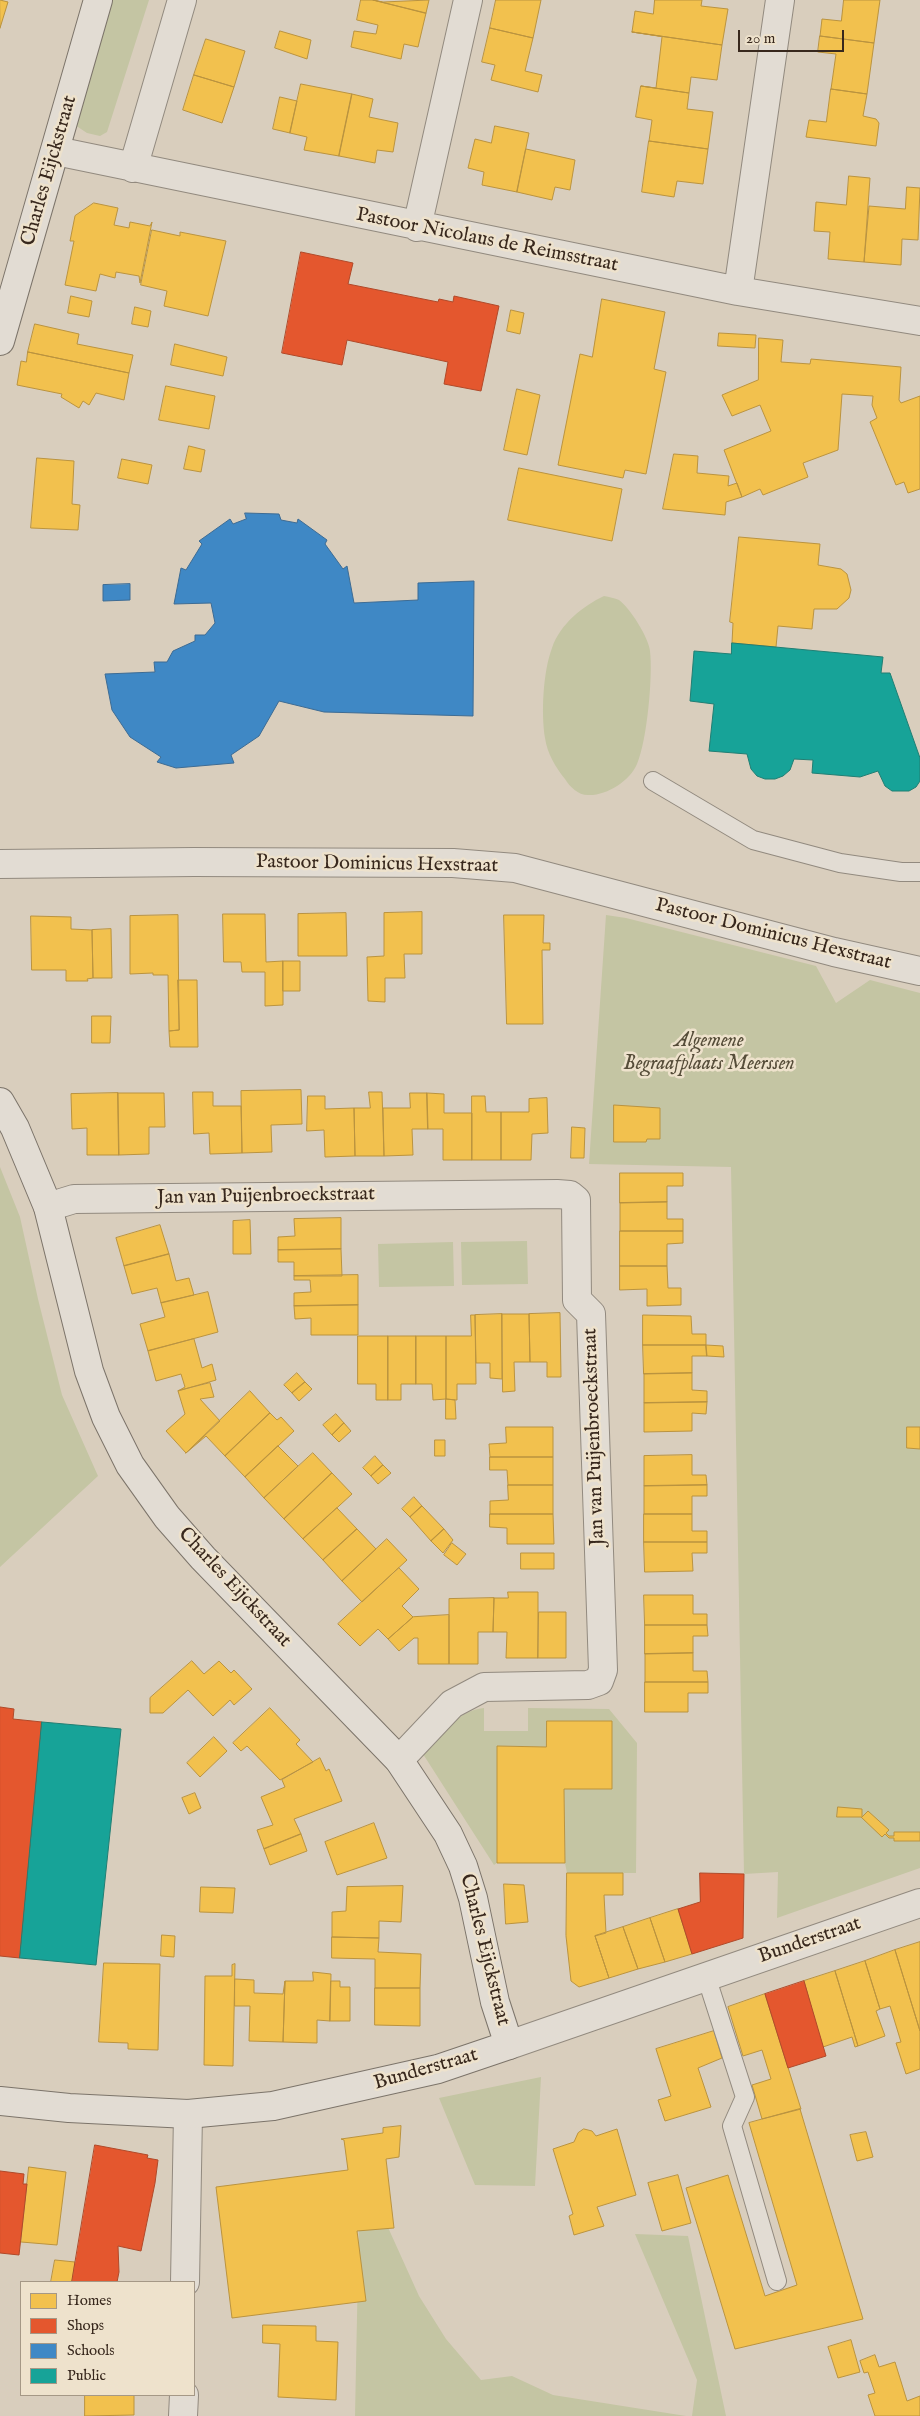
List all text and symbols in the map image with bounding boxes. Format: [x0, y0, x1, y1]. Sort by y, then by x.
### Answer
scale bar [740, 20, 846, 52]
text: 20 m [746, 29, 775, 48]
street label: Charles Eijckstraat [17, 93, 83, 249]
street label: Pastoor Nicolaus de Reimsstraat [354, 204, 620, 278]
street label: Pastoor Dominicus Hexstraat [256, 851, 498, 879]
street label: Pastoor Dominicus Hexstraat [653, 894, 893, 976]
park label: Algemene Begraafplaats Meerssen [623, 1030, 795, 1077]
street label: Jan van Puijenbroeckstraat [157, 1183, 375, 1211]
street label: Jan van Puijenbroeckstraat [579, 1328, 611, 1546]
street label: Charles Eijckstraat [172, 1523, 296, 1653]
street label: Charles Eijckstraat [454, 1872, 514, 2028]
street label: Bunderstraat [756, 1912, 864, 1970]
street label: Bunderstraat [371, 2044, 481, 2096]
legend [20, 2281, 195, 2396]
text: Homes [67, 2291, 111, 2310]
text: Shops [67, 2316, 104, 2335]
text: Schools [67, 2341, 115, 2360]
text: Public [67, 2366, 106, 2385]

